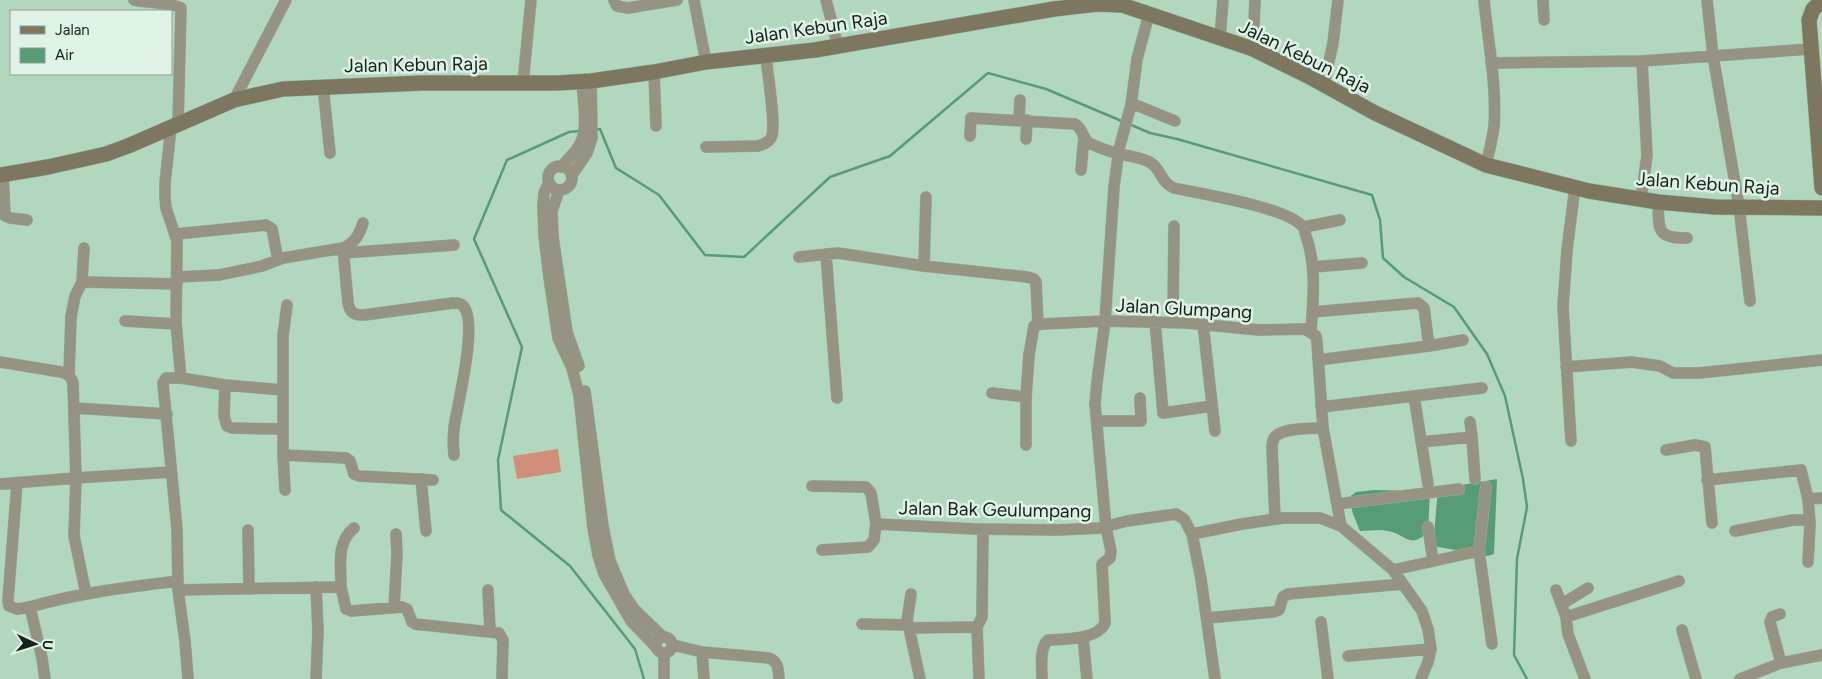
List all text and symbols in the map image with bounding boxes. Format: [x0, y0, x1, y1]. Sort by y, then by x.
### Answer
street label: Jalan Kebun Raja [743, 6, 889, 49]
legend [10, 10, 172, 75]
street label: Jalan Kebun Raja [1235, 15, 1374, 98]
text: Jalan [55, 21, 90, 39]
text: Air [55, 46, 74, 64]
street label: Jalan Kebun Raja [344, 52, 488, 77]
street label: Jalan Kebun Raja [1635, 167, 1781, 200]
street label: Jalan Glumpang [1115, 293, 1253, 324]
street label: Jalan Bak Geulumpang [898, 496, 1092, 523]
north arrow [10, 619, 60, 669]
text: U [39, 639, 56, 650]

